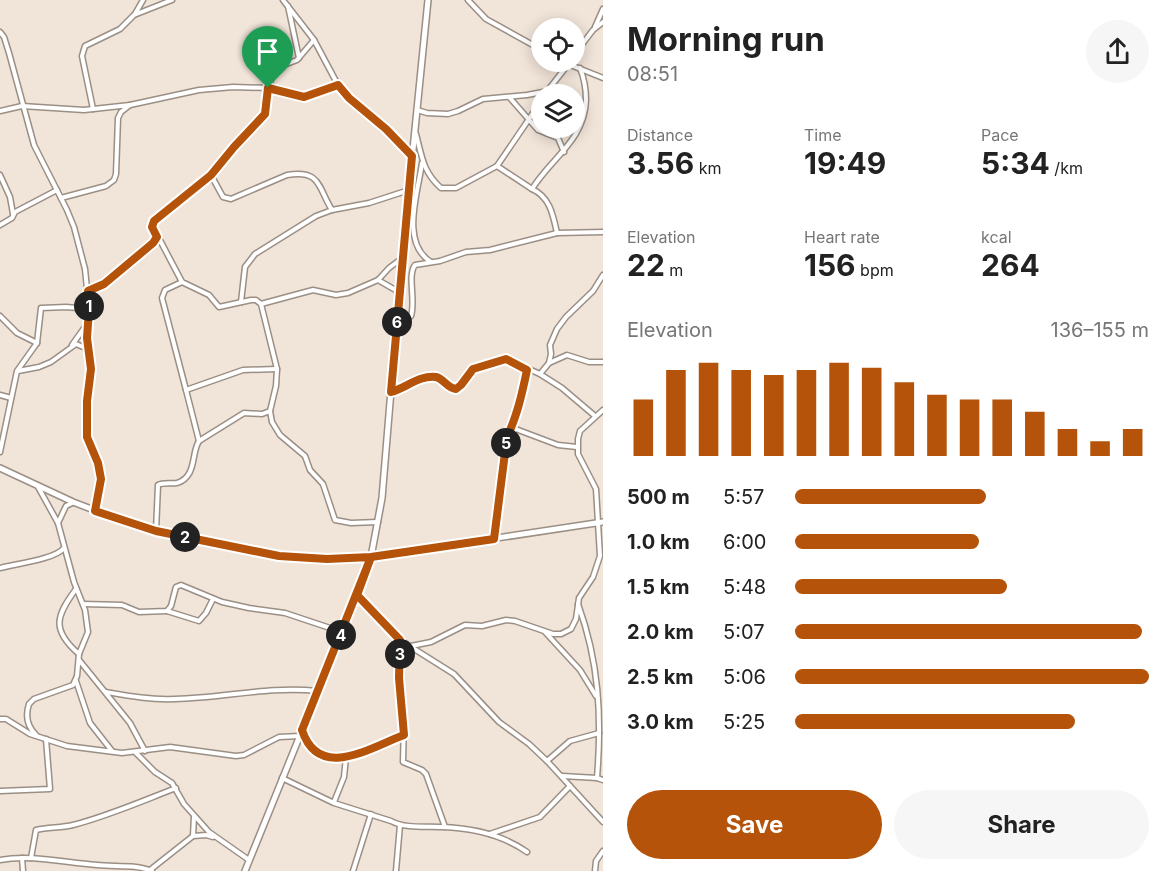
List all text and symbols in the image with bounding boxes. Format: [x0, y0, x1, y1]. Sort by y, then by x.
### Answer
map controls [531, 18, 585, 138]
button: locate [531, 18, 585, 72]
text: Morning run [627, 19, 825, 59]
button: share [1086, 20, 1149, 83]
pin [242, 26, 293, 88]
icon: arrive [251, 35, 284, 68]
text: 08:51 [627, 62, 678, 86]
button: layers [531, 84, 585, 138]
text: Distance [627, 125, 693, 145]
text: Time [804, 125, 842, 145]
text: Pace [981, 125, 1019, 145]
text: 3.56 [627, 145, 694, 181]
text: 19:49 [804, 145, 886, 181]
text: 5:34 [981, 145, 1050, 181]
text: km [694, 158, 722, 178]
text: /km [1050, 158, 1083, 178]
text: Elevation [627, 227, 696, 247]
text: Heart rate [804, 227, 880, 247]
text: kcal [981, 227, 1012, 247]
text: 22 [627, 247, 665, 283]
text: 156 [804, 247, 856, 283]
text: 264 [981, 247, 1040, 283]
text: m [665, 260, 683, 280]
text: bpm [856, 260, 894, 280]
pin: 1 [74, 291, 104, 321]
text: 1 [86, 296, 92, 316]
pin: 6 [382, 307, 412, 337]
text: 6 [392, 312, 402, 332]
text: Elevation [627, 318, 713, 342]
text: 136–155 m [1051, 318, 1149, 342]
pin: 5 [491, 428, 521, 458]
text: 5 [501, 433, 511, 453]
text: 500 m [627, 485, 690, 509]
text: 5:57 [723, 485, 764, 509]
pin: 2 [170, 522, 200, 552]
text: 2 [180, 527, 190, 547]
text: 1.0 km [627, 530, 690, 554]
text: 6:00 [723, 530, 766, 554]
text: 1.5 km [627, 575, 690, 599]
text: 5:48 [723, 575, 766, 599]
pin: 4 [326, 620, 356, 650]
text: 2.0 km [627, 620, 694, 644]
text: 5:07 [723, 620, 764, 644]
text: 4 [336, 625, 346, 645]
pin: 3 [385, 639, 415, 669]
text: 3 [395, 644, 405, 664]
text: 2.5 km [627, 665, 694, 689]
text: 5:06 [723, 665, 766, 689]
text: 3.0 km [627, 710, 694, 734]
text: 5:25 [723, 710, 765, 734]
button: Save [627, 790, 882, 859]
button: Share [894, 790, 1149, 859]

